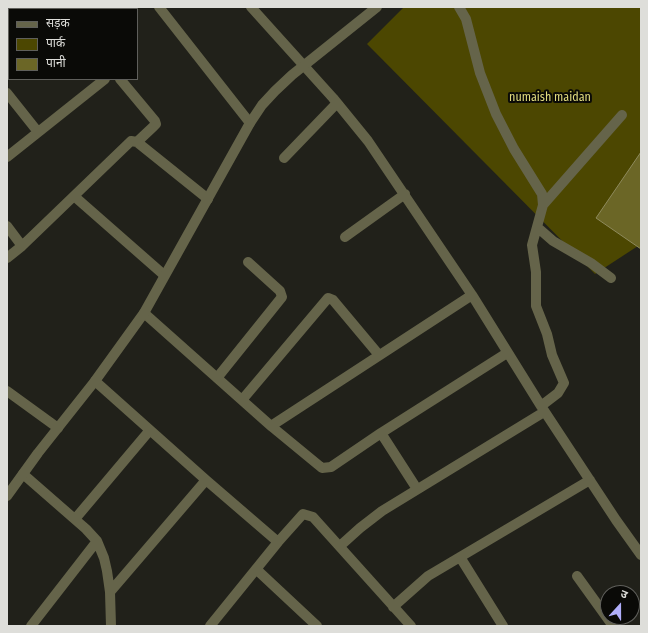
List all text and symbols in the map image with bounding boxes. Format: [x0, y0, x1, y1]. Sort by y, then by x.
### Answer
legend [8, 8, 138, 80]
text: सड़क [46, 16, 70, 30]
text: पार्क [46, 36, 65, 50]
text: पानी [46, 56, 66, 70]
park label: numaish maidan [509, 91, 591, 105]
north arrow [600, 585, 640, 625]
text: उ [619, 587, 629, 601]

